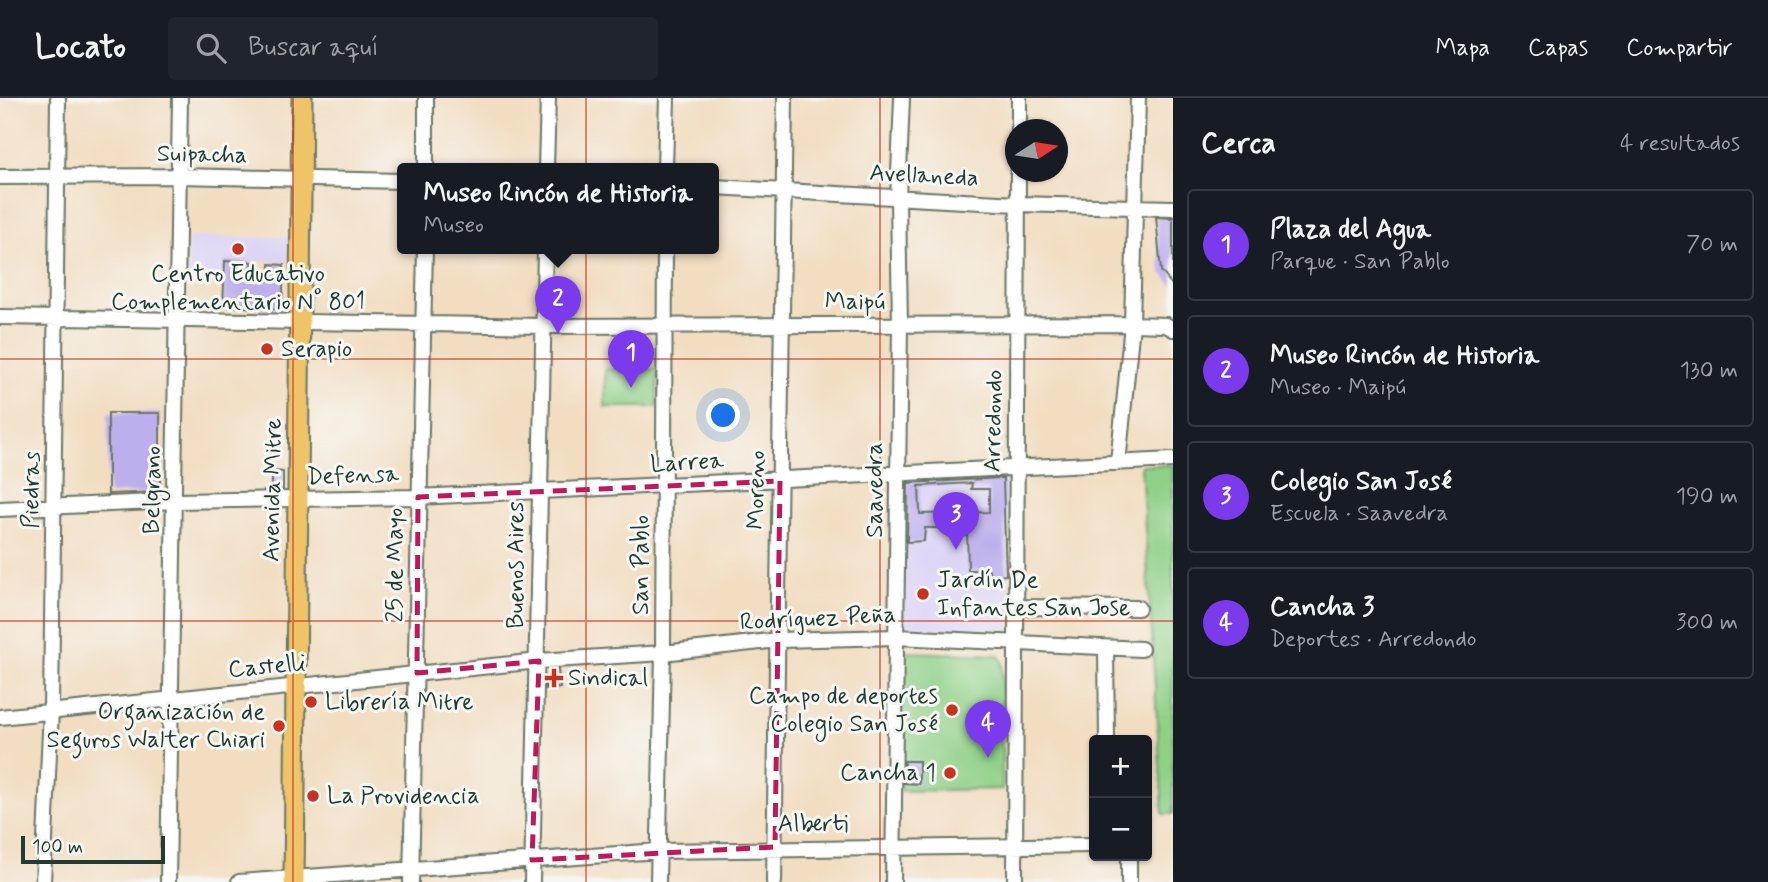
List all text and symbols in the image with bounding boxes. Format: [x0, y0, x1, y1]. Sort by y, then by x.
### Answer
search box [168, 17, 658, 80]
text: Locato [35, 26, 126, 70]
icon: search [192, 29, 230, 67]
text: Buscar aquí [248, 31, 379, 65]
text: Mapa [1435, 33, 1490, 64]
text: Capas [1528, 33, 1588, 64]
text: Compartir [1626, 33, 1733, 64]
north arrow [1005, 119, 1068, 182]
text: Cerca [1201, 124, 1276, 163]
text: 4 resultados [1620, 129, 1740, 159]
street label: Suipacha [157, 139, 247, 171]
street label: Avellaneda [869, 158, 979, 194]
popup [397, 163, 719, 254]
text: Museo Rincón de Historia [423, 177, 693, 211]
text: Museo [423, 211, 484, 241]
text: Plaza del Agua [1270, 213, 1431, 247]
text: 1 [1221, 230, 1231, 260]
text: 70 m [1686, 230, 1738, 260]
marker: Centro Educativo Complementario N° 801 [230, 241, 246, 257]
text: Parque · San Pablo [1270, 247, 1450, 277]
place label: Centro Educativo Complementario N° 801 [111, 259, 365, 318]
pin: 2 [535, 276, 581, 334]
street label: Maipú [825, 287, 885, 318]
pin: 1 [608, 330, 654, 388]
place label: Serapio [281, 334, 352, 365]
text: Museo Rincón de Historia [1270, 339, 1539, 373]
marker: Serapio [259, 341, 275, 357]
text: 2 [1220, 356, 1232, 386]
text: 130 m [1680, 356, 1738, 386]
street label: Arredondo [978, 369, 1010, 473]
text: Museo · Maipú [1270, 373, 1406, 403]
your location [706, 398, 740, 432]
street label: Avenida Mitre [256, 418, 290, 562]
street label: Saavedra [860, 442, 891, 538]
street label: Belgrano [137, 446, 171, 534]
street label: Larrea [649, 446, 725, 480]
street label: Moreno [741, 450, 773, 530]
street label: Piedras [16, 451, 48, 529]
street label: Defensa [306, 459, 400, 493]
text: Colegio San José [1270, 465, 1452, 499]
text: 3 [1221, 482, 1231, 512]
text: 190 m [1676, 482, 1738, 512]
pin: 3 [933, 492, 979, 550]
text: Escuela · Saavedra [1270, 499, 1448, 529]
street label: Buenos Aires [501, 501, 532, 629]
street label: 25 de Mayo [380, 508, 411, 622]
street label: San Pablo [626, 515, 657, 615]
place label: Jardín De Infantes San Jose [937, 565, 1130, 624]
marker: Jardín De Infantes San Jose [915, 586, 931, 602]
text: Cancha 3 [1270, 591, 1374, 625]
street label: Rodríguez Peña [739, 599, 897, 639]
text: 4 [1219, 608, 1233, 638]
text: 300 m [1676, 608, 1738, 638]
text: Deportes · Arredondo [1270, 625, 1477, 655]
street label: Castelli [227, 648, 307, 686]
place label: Sindical [568, 663, 648, 694]
marker: Sindical [546, 670, 562, 686]
place label: Campo de deportes Colegio San José [749, 681, 938, 742]
place label: Librería Mitre [325, 687, 474, 718]
marker: Librería Mitre [303, 694, 319, 710]
place label: Organización de Seguros Walter Chiari [46, 697, 265, 759]
pin: 4 [965, 700, 1011, 758]
marker: Campo de deportes Colegio San José [944, 702, 960, 718]
marker: Organización de Seguros Walter Chiari [271, 718, 287, 734]
map controls [1089, 735, 1152, 861]
button: + [1089, 735, 1152, 798]
place label: Cancha 1 [840, 758, 936, 789]
marker: Cancha 1 [942, 765, 958, 781]
place label: La Providencia [327, 781, 480, 812]
marker: La Providencia [305, 788, 321, 804]
button: − [1089, 798, 1152, 861]
street label: Alberti [778, 809, 848, 840]
scale bar [21, 833, 164, 865]
text: 100 m [32, 835, 83, 860]

